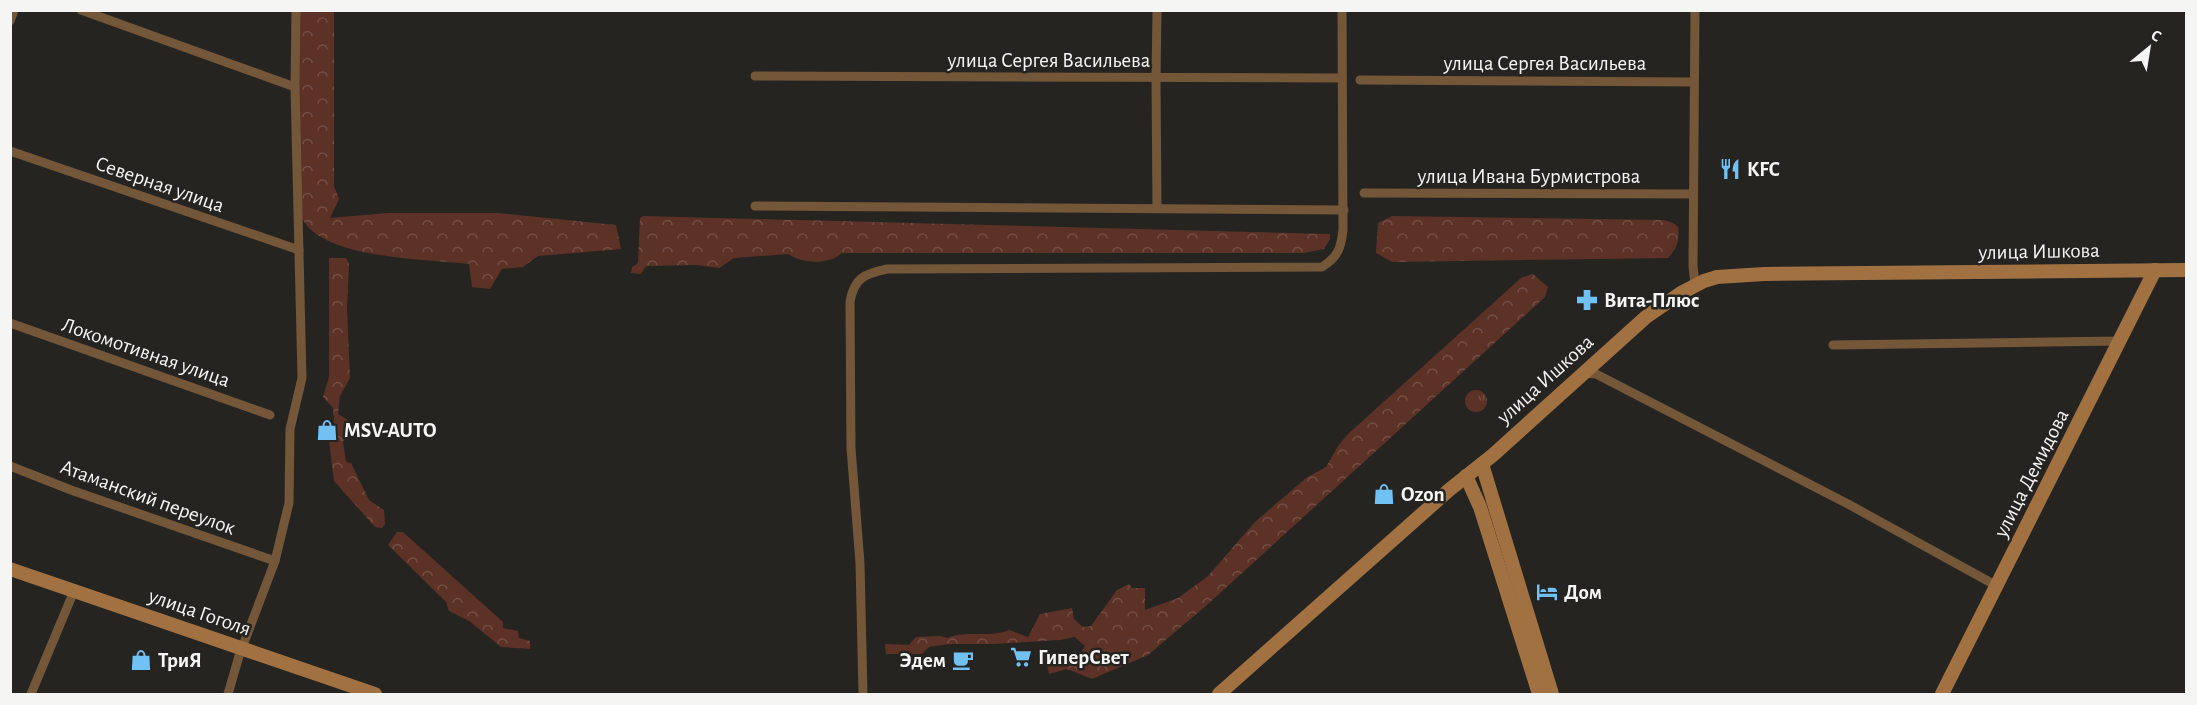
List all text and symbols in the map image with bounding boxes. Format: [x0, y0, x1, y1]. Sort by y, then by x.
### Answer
north arrow [2119, 18, 2179, 78]
text: С [2148, 27, 2164, 45]
street label: улица Сергея Васильева [947, 50, 1151, 71]
street label: улица Сергея Васильева [1443, 53, 1647, 74]
street label: Северная улица [93, 153, 227, 216]
restaurant icon: KFC [1718, 157, 1742, 181]
place label: KFC [1747, 159, 1780, 180]
street label: улица Ивана Бурмистрова [1417, 166, 1641, 187]
street label: улица Ишкова [1977, 240, 2100, 263]
pharmacy icon: Вита-Плюс [1575, 288, 1599, 312]
place label: Вита-Плюс [1604, 290, 1699, 311]
street label: Локомотивная улица [59, 314, 233, 391]
street label: улица Ишкова [1492, 331, 1598, 428]
street label: улица Демидова [1990, 406, 2073, 541]
shop icon: MSV-AUTO [315, 418, 339, 442]
place label: MSV-AUTO [344, 420, 436, 441]
street label: Атаманский переулок [58, 456, 238, 539]
shop icon: Ozon [1372, 482, 1396, 506]
place label: Ozon [1401, 484, 1445, 505]
hotel icon: Дом [1535, 580, 1559, 604]
place label: Дом [1564, 582, 1602, 603]
street label: улица Гоголя [145, 585, 254, 640]
supermarket icon: ГиперСвет [1009, 645, 1033, 669]
place label: ГиперСвет [1038, 647, 1130, 668]
shop icon: ТриЯ [129, 648, 153, 672]
cafe icon: Эдем [951, 648, 975, 672]
place label: ТриЯ [158, 650, 202, 671]
place label: Эдем [899, 650, 946, 671]

